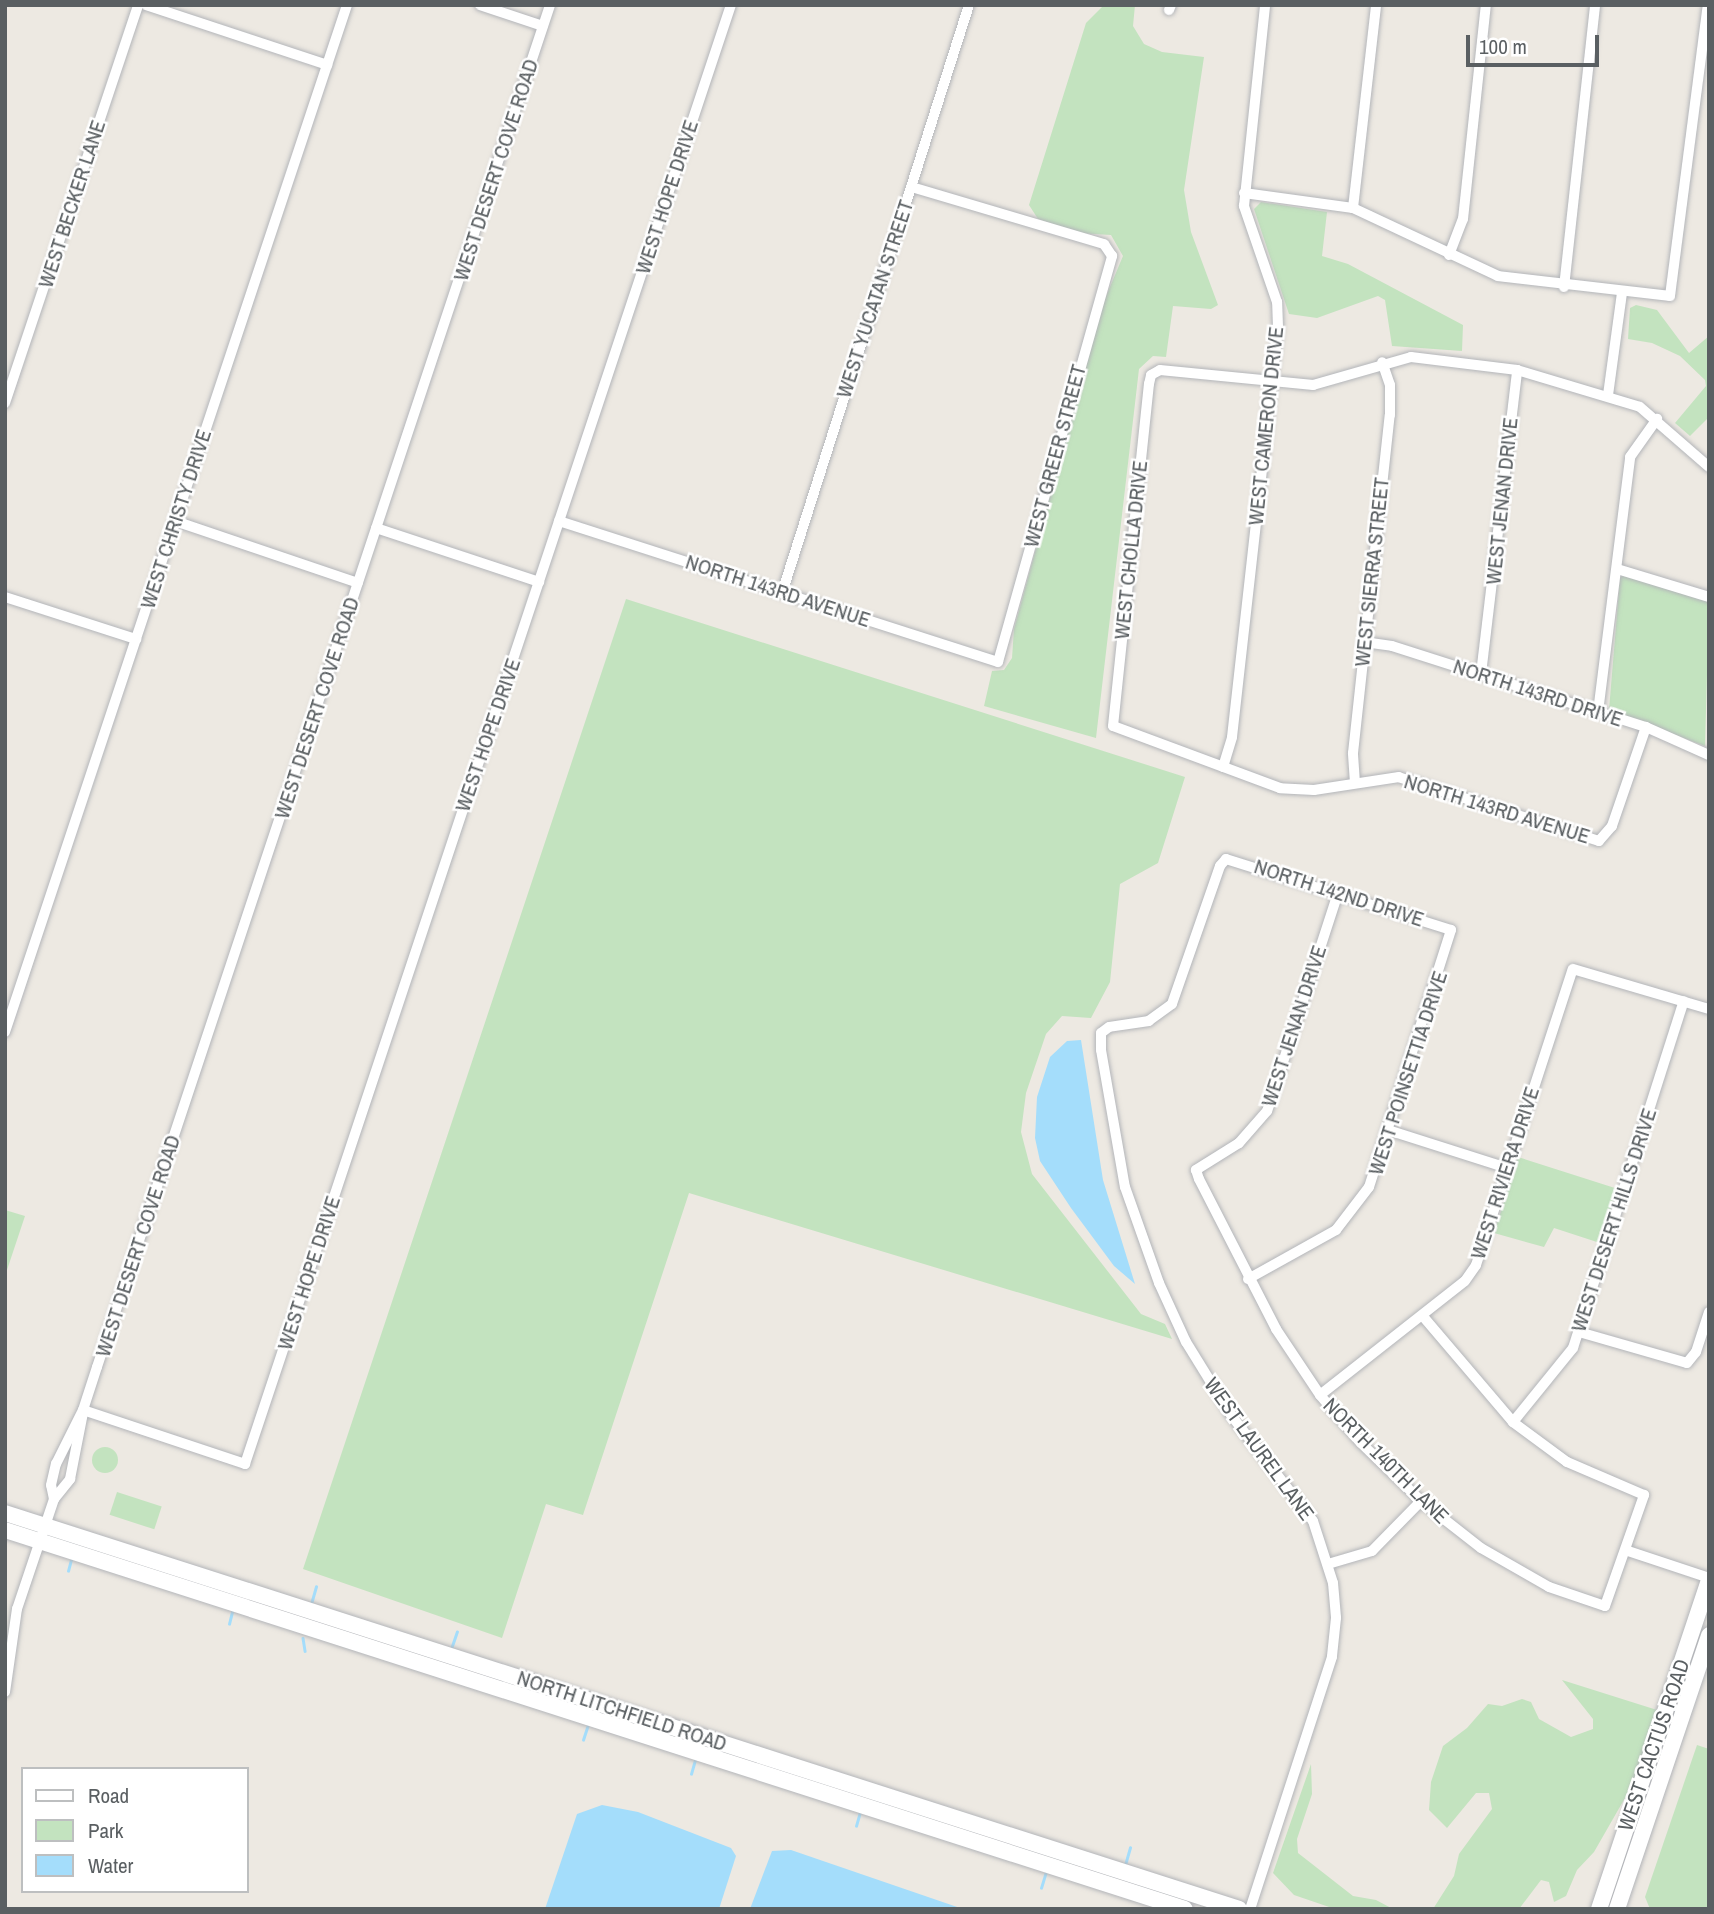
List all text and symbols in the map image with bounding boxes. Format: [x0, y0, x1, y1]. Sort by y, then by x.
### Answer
scale bar [1469, 21, 1602, 65]
text: 100 m [1479, 32, 1527, 61]
street label: WEST DESERT COVE ROAD [448, 56, 544, 284]
street label: WEST BECKER LANE [33, 117, 111, 291]
street label: WEST HOPE DRIVE [630, 117, 704, 277]
street label: WEST YUCATAN STREET [831, 197, 919, 401]
street label: WEST CAMERON DRIVE [1243, 325, 1289, 527]
street label: WEST GREER STREET [1018, 362, 1092, 550]
street label: WEST JENAN DRIVE [1481, 416, 1523, 586]
street label: WEST CHRISTY DRIVE [135, 426, 217, 612]
street label: WEST CHOLLA DRIVE [1109, 459, 1153, 641]
street label: WEST SIERRA STREET [1349, 476, 1395, 668]
street label: NORTH 143RD AVENUE [682, 549, 874, 633]
street label: WEST DESERT COVE ROAD [269, 594, 365, 822]
street label: NORTH 143RD DRIVE [1450, 654, 1626, 732]
street label: WEST HOPE DRIVE [450, 655, 526, 815]
street label: NORTH 143RD AVENUE [1401, 769, 1593, 849]
street label: NORTH 142ND DRIVE [1251, 854, 1427, 932]
street label: WEST JENAN DRIVE [1256, 942, 1332, 1110]
street label: WEST POINSETTIA DRIVE [1363, 967, 1453, 1179]
street label: WEST RIVIERA DRIVE [1465, 1083, 1545, 1263]
street label: WEST DESERT HILLS DRIVE [1566, 1105, 1662, 1335]
street label: WEST DESERT COVE ROAD [90, 1132, 186, 1360]
street label: WEST HOPE DRIVE [272, 1193, 346, 1353]
street label: WEST LAUREL LANE [1198, 1372, 1320, 1526]
street label: NORTH 140TH LANE [1318, 1393, 1454, 1529]
street label: WEST CACTUS ROAD [1613, 1656, 1695, 1834]
street label: NORTH LITCHFIELD ROAD [514, 1665, 730, 1757]
legend [21, 1767, 248, 1893]
text: Road [88, 1781, 129, 1810]
text: Park [88, 1816, 123, 1845]
text: Water [88, 1851, 133, 1880]

